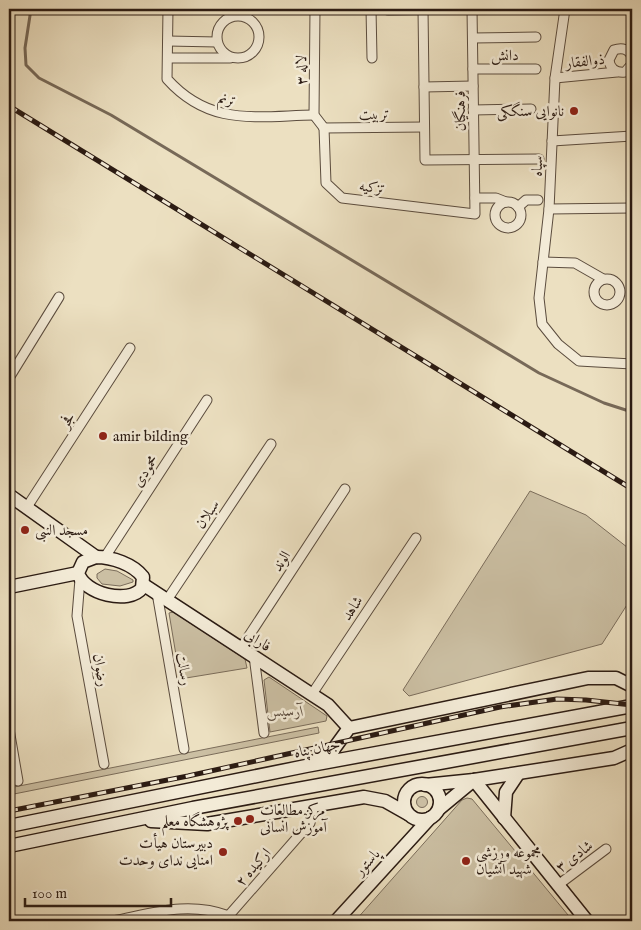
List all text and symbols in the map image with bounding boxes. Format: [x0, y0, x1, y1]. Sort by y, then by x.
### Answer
street label: دانش [491, 46, 519, 65]
street label: ذوالفقار [562, 50, 606, 73]
street label: لاله ۳ [292, 55, 311, 85]
street label: ترنم [216, 88, 238, 113]
street label: فرهنگیان [451, 90, 470, 132]
place label: نانوایی سنگکی [497, 101, 564, 122]
street label: تربیت [358, 105, 390, 124]
marker: نانوایی سنگکی [568, 105, 580, 117]
street label: سپاه [527, 155, 548, 177]
street label: تزکیه [358, 176, 386, 199]
street label: فجر [54, 409, 79, 433]
place label: amir bilding [113, 427, 189, 446]
marker: amir bilding [97, 430, 109, 442]
street label: محمودی [128, 451, 163, 491]
street label: سبلان [191, 496, 224, 533]
place label: مسجد النبی [35, 521, 88, 542]
marker: مسجد النبی [19, 524, 31, 536]
street label: الوند [268, 547, 295, 575]
street label: شاهد [337, 592, 368, 624]
street label: فارابی [240, 625, 275, 657]
street label: رسالت [171, 651, 196, 687]
street label: رضوان [88, 652, 113, 688]
park label: آرسیس [266, 702, 304, 721]
street label: جهان پناه [292, 735, 342, 763]
place label: مرکز مطالعات آموزش انسانی [260, 801, 329, 837]
place label: پژوهشگاه معلم [161, 811, 229, 836]
marker: مرکز مطالعات آموزش انسانی [244, 813, 256, 825]
marker: پژوهشگاه معلم [232, 815, 244, 827]
place label: دبیرستان هیأت امنایی ندای وحدت [119, 832, 213, 870]
street label: شادی ۳ [552, 836, 597, 877]
place label: مجموعه ورزشی شهید آتشیان [476, 843, 541, 879]
street label: ارکیده ۲ [231, 844, 275, 891]
street label: پاستور [349, 844, 386, 882]
marker: دبیرستان هیأت امنایی ندای وحدت [217, 846, 229, 858]
marker: مجموعه ورزشی شهید آتشیان [460, 855, 472, 867]
scale bar [25, 875, 171, 907]
text: 100 m [32, 884, 68, 903]

